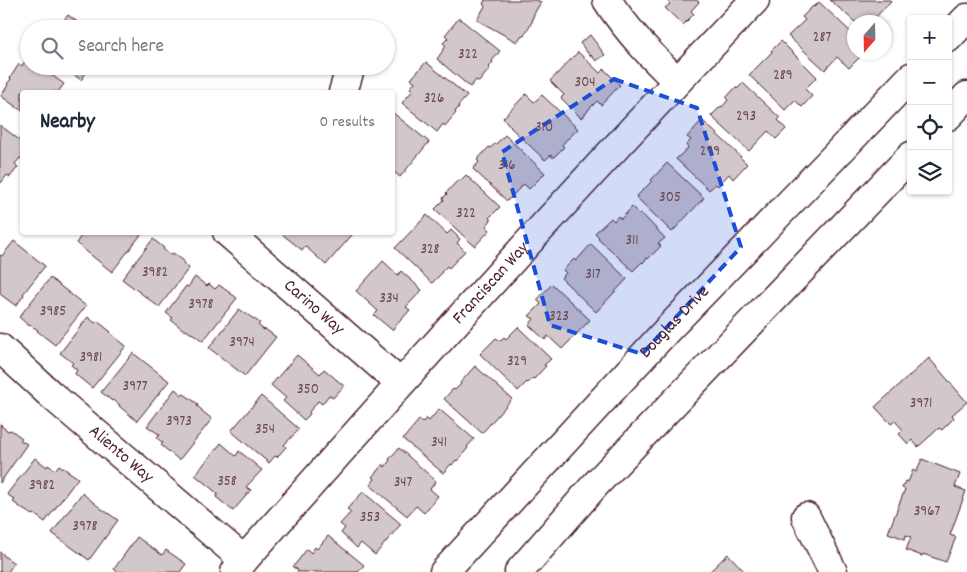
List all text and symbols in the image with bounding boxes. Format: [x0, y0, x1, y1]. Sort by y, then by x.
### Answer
north arrow [847, 15, 892, 60]
map controls [907, 15, 952, 195]
button: + [907, 15, 952, 60]
search box [20, 20, 395, 75]
house number: 287 [813, 27, 831, 49]
icon: search [38, 34, 66, 62]
text: Search here [78, 34, 164, 61]
house number: 322 [458, 44, 478, 66]
button: − [907, 60, 952, 105]
house number: 289 [773, 65, 793, 87]
house number: 304 [574, 72, 596, 94]
house number: 326 [424, 88, 444, 110]
button: locate [907, 105, 952, 150]
house number: 293 [736, 106, 756, 128]
text: Nearby [40, 108, 95, 138]
text: 0 results [320, 111, 375, 134]
house number: 310 [535, 117, 553, 139]
house number: 299 [700, 141, 720, 163]
button: layers [907, 150, 952, 195]
house number: 316 [498, 155, 516, 177]
house number: 305 [659, 187, 681, 209]
house number: 322 [456, 203, 476, 225]
house number: 311 [625, 230, 639, 252]
street label: Franciscan Way [447, 236, 536, 330]
house number: 328 [420, 239, 440, 261]
house number: 3982 [142, 262, 168, 284]
house number: 317 [585, 264, 601, 286]
street label: Carino Way [278, 274, 350, 342]
street label: Douglas Drive [634, 280, 716, 364]
house number: 334 [379, 288, 399, 310]
house number: 3978 [188, 294, 214, 316]
house number: 3985 [40, 301, 66, 323]
house number: 323 [549, 306, 569, 328]
house number: 3974 [229, 332, 255, 354]
house number: 3981 [80, 347, 102, 369]
house number: 329 [507, 351, 527, 373]
house number: 3977 [122, 376, 148, 398]
house number: 350 [297, 379, 319, 401]
house number: 3971 [910, 393, 932, 415]
house number: 3973 [166, 411, 192, 433]
street label: Aliento Way [83, 419, 159, 490]
house number: 354 [255, 419, 275, 441]
house number: 341 [431, 432, 447, 454]
house number: 358 [217, 471, 237, 493]
house number: 347 [394, 472, 413, 494]
house number: 3982 [29, 475, 55, 497]
house number: 3967 [914, 501, 941, 523]
house number: 353 [360, 507, 380, 529]
house number: 3978 [72, 516, 98, 538]

